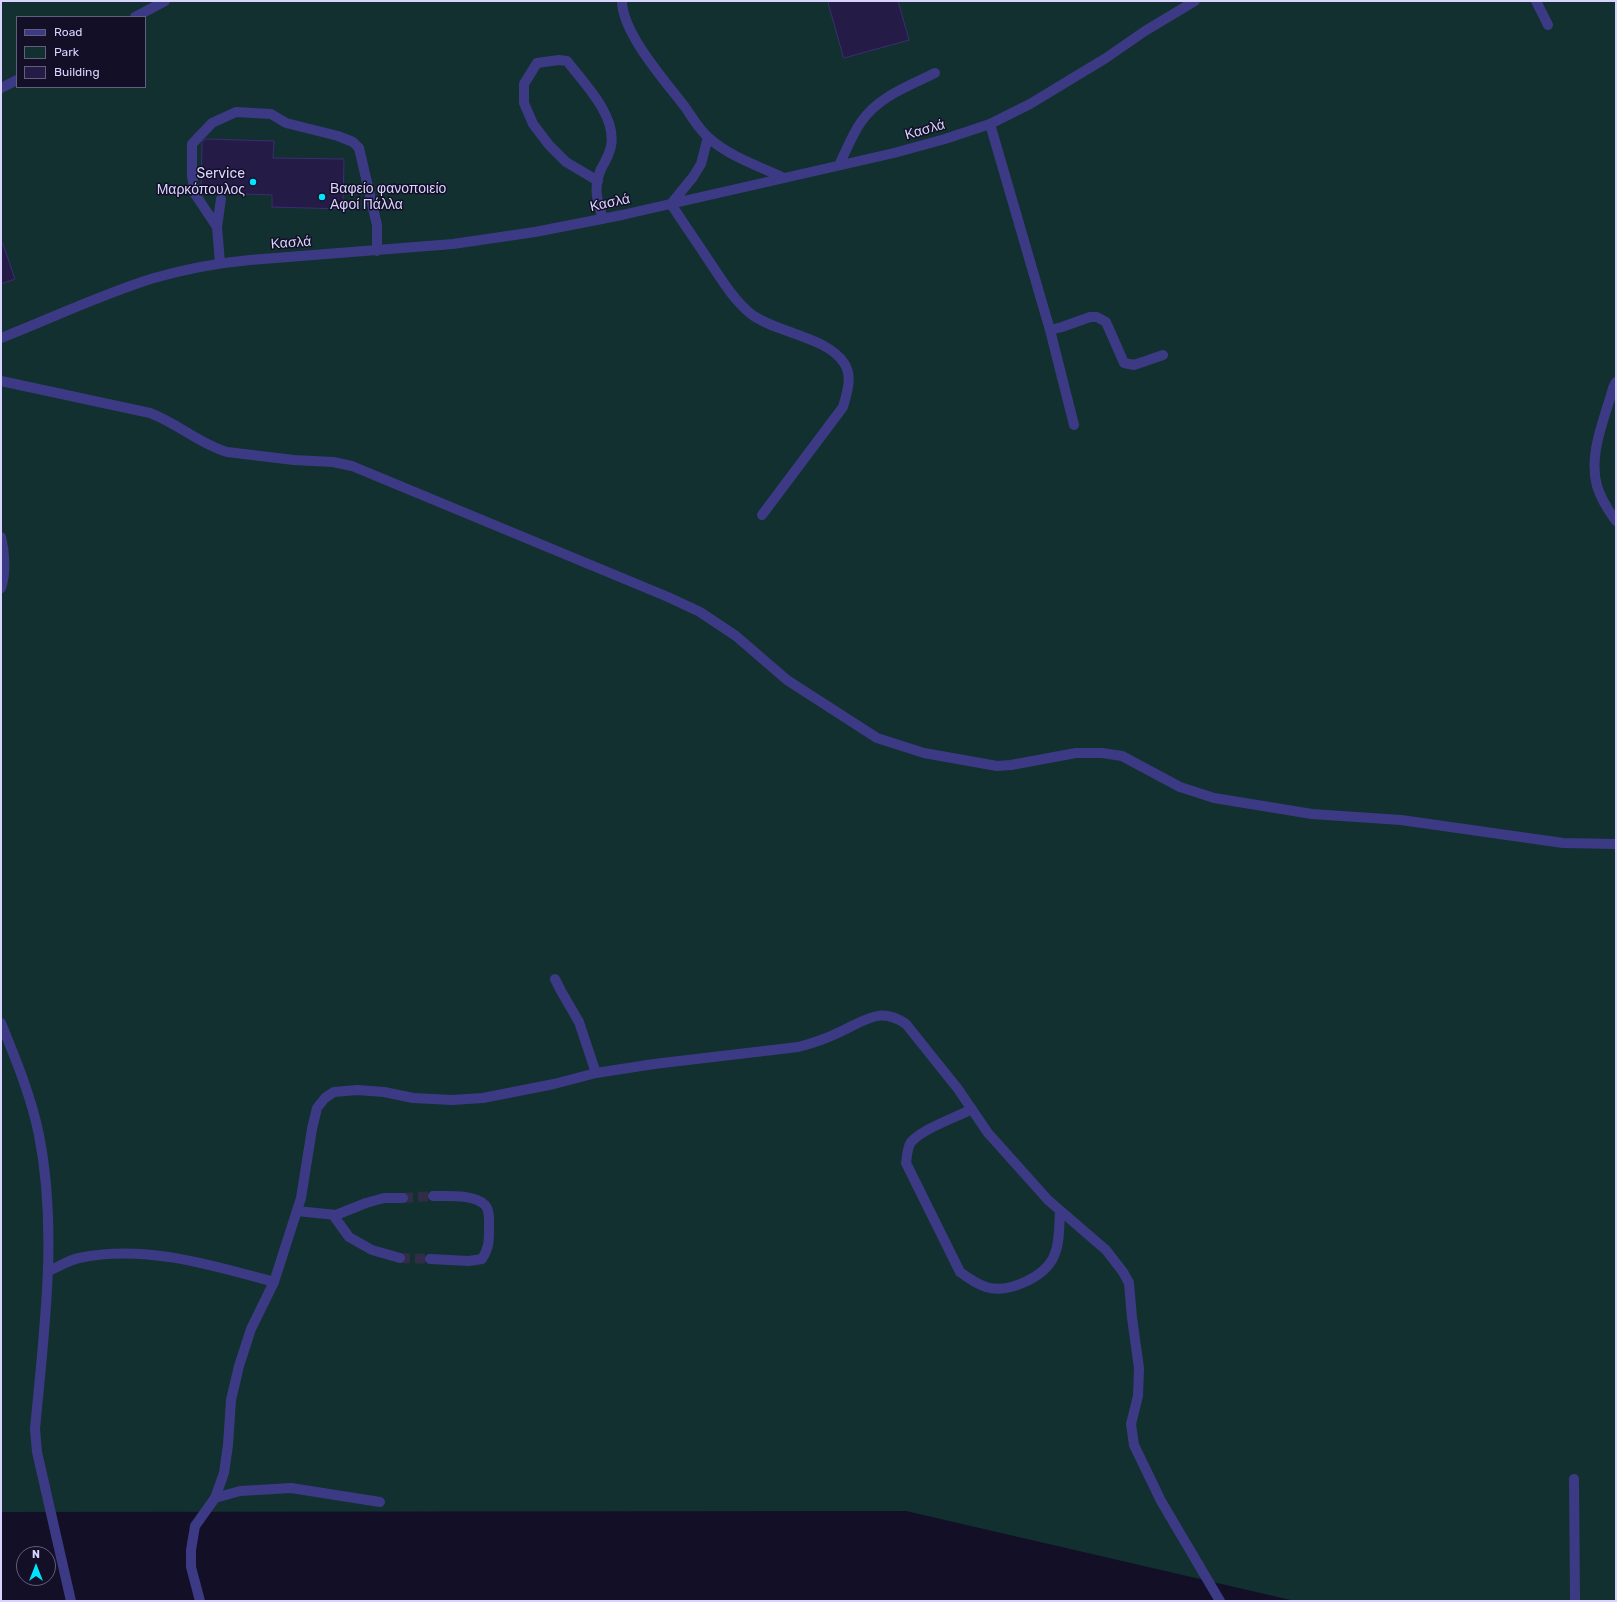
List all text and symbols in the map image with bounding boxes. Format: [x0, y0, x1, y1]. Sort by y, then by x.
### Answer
legend [16, 16, 146, 88]
text: Road [54, 25, 82, 39]
text: Park [54, 45, 79, 59]
text: Building [54, 65, 100, 79]
street label: Κασλά [903, 116, 947, 144]
place label: Service Μαρκόπουλος [157, 166, 245, 198]
marker: Service Μαρκόπουλος [248, 177, 258, 187]
place label: Βαφείο φανοποιείο Αφοί Πάλλα [330, 181, 446, 214]
street label: Κασλά [588, 191, 632, 215]
marker: Βαφείο φανοποιείο Αφοί Πάλλα [317, 192, 327, 202]
street label: Κασλά [270, 233, 312, 253]
north arrow [16, 1546, 56, 1586]
text: N [32, 1548, 40, 1561]

